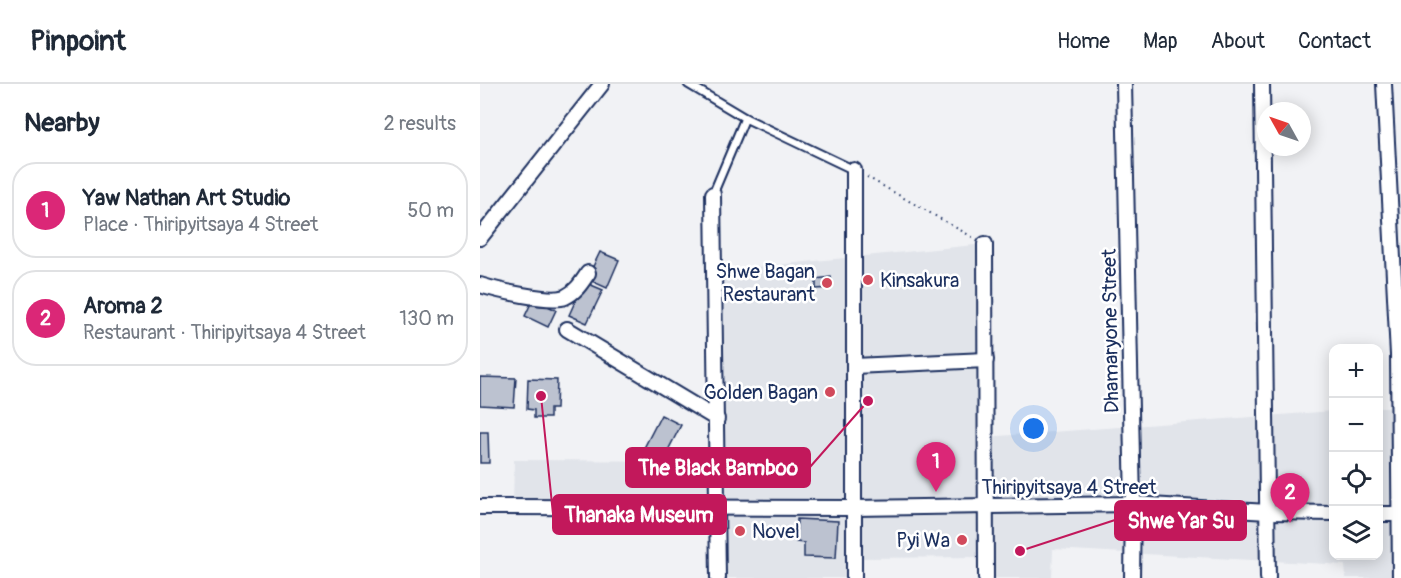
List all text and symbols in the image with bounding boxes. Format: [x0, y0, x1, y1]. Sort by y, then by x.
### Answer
text: Pinpoint [30, 24, 126, 59]
text: Home [1057, 28, 1110, 55]
text: Map [1143, 28, 1178, 55]
text: About [1211, 28, 1265, 55]
text: Contact [1298, 28, 1371, 55]
north arrow [1257, 102, 1311, 156]
text: Nearby [24, 107, 100, 139]
text: 2 results [384, 111, 456, 136]
text: Yaw Nathan Art Studio [83, 184, 290, 212]
text: 1 [42, 198, 49, 223]
text: 50 m [407, 198, 454, 223]
text: Place · Thiripyitsaya 4 Street [83, 212, 318, 237]
street label: Dhamaryone Street [1097, 248, 1124, 413]
place label: Shwe Bagan Restaurant [716, 259, 816, 307]
place label: Kinsakura [880, 268, 959, 293]
marker: Kinsakura [861, 273, 875, 287]
marker: Shwe Bagan Restaurant [820, 276, 834, 290]
text: Aroma 2 [83, 292, 163, 320]
text: 2 [40, 306, 51, 331]
text: 130 m [399, 306, 454, 331]
text: Restaurant · Thiripyitsaya 4 Street [83, 320, 366, 345]
map controls [1329, 344, 1383, 560]
button: + [1329, 344, 1383, 398]
place label: Golden Bagan [703, 380, 818, 405]
marker: Golden Bagan [823, 385, 837, 399]
button: − [1329, 398, 1383, 452]
your location [1019, 414, 1048, 443]
pin: 1 [916, 442, 956, 492]
callout: The Black Bamboo [626, 448, 810, 487]
button: locate [1329, 452, 1383, 506]
text: The Black Bamboo [637, 455, 799, 482]
pin: 2 [1270, 474, 1310, 523]
street label: Thiripyitsaya 4 Street [981, 475, 1158, 500]
callout: Thanaka Museum [553, 495, 726, 534]
callout: Shwe Yar Su [1115, 501, 1246, 540]
text: Thanaka Museum [563, 502, 714, 529]
button: layers [1329, 506, 1383, 560]
text: Shwe Yar Su [1127, 508, 1235, 535]
place label: Novel [752, 519, 800, 544]
marker: Novel [733, 524, 747, 538]
place label: Pyi Wa [896, 528, 950, 553]
marker: Pyi Wa [955, 533, 969, 547]

